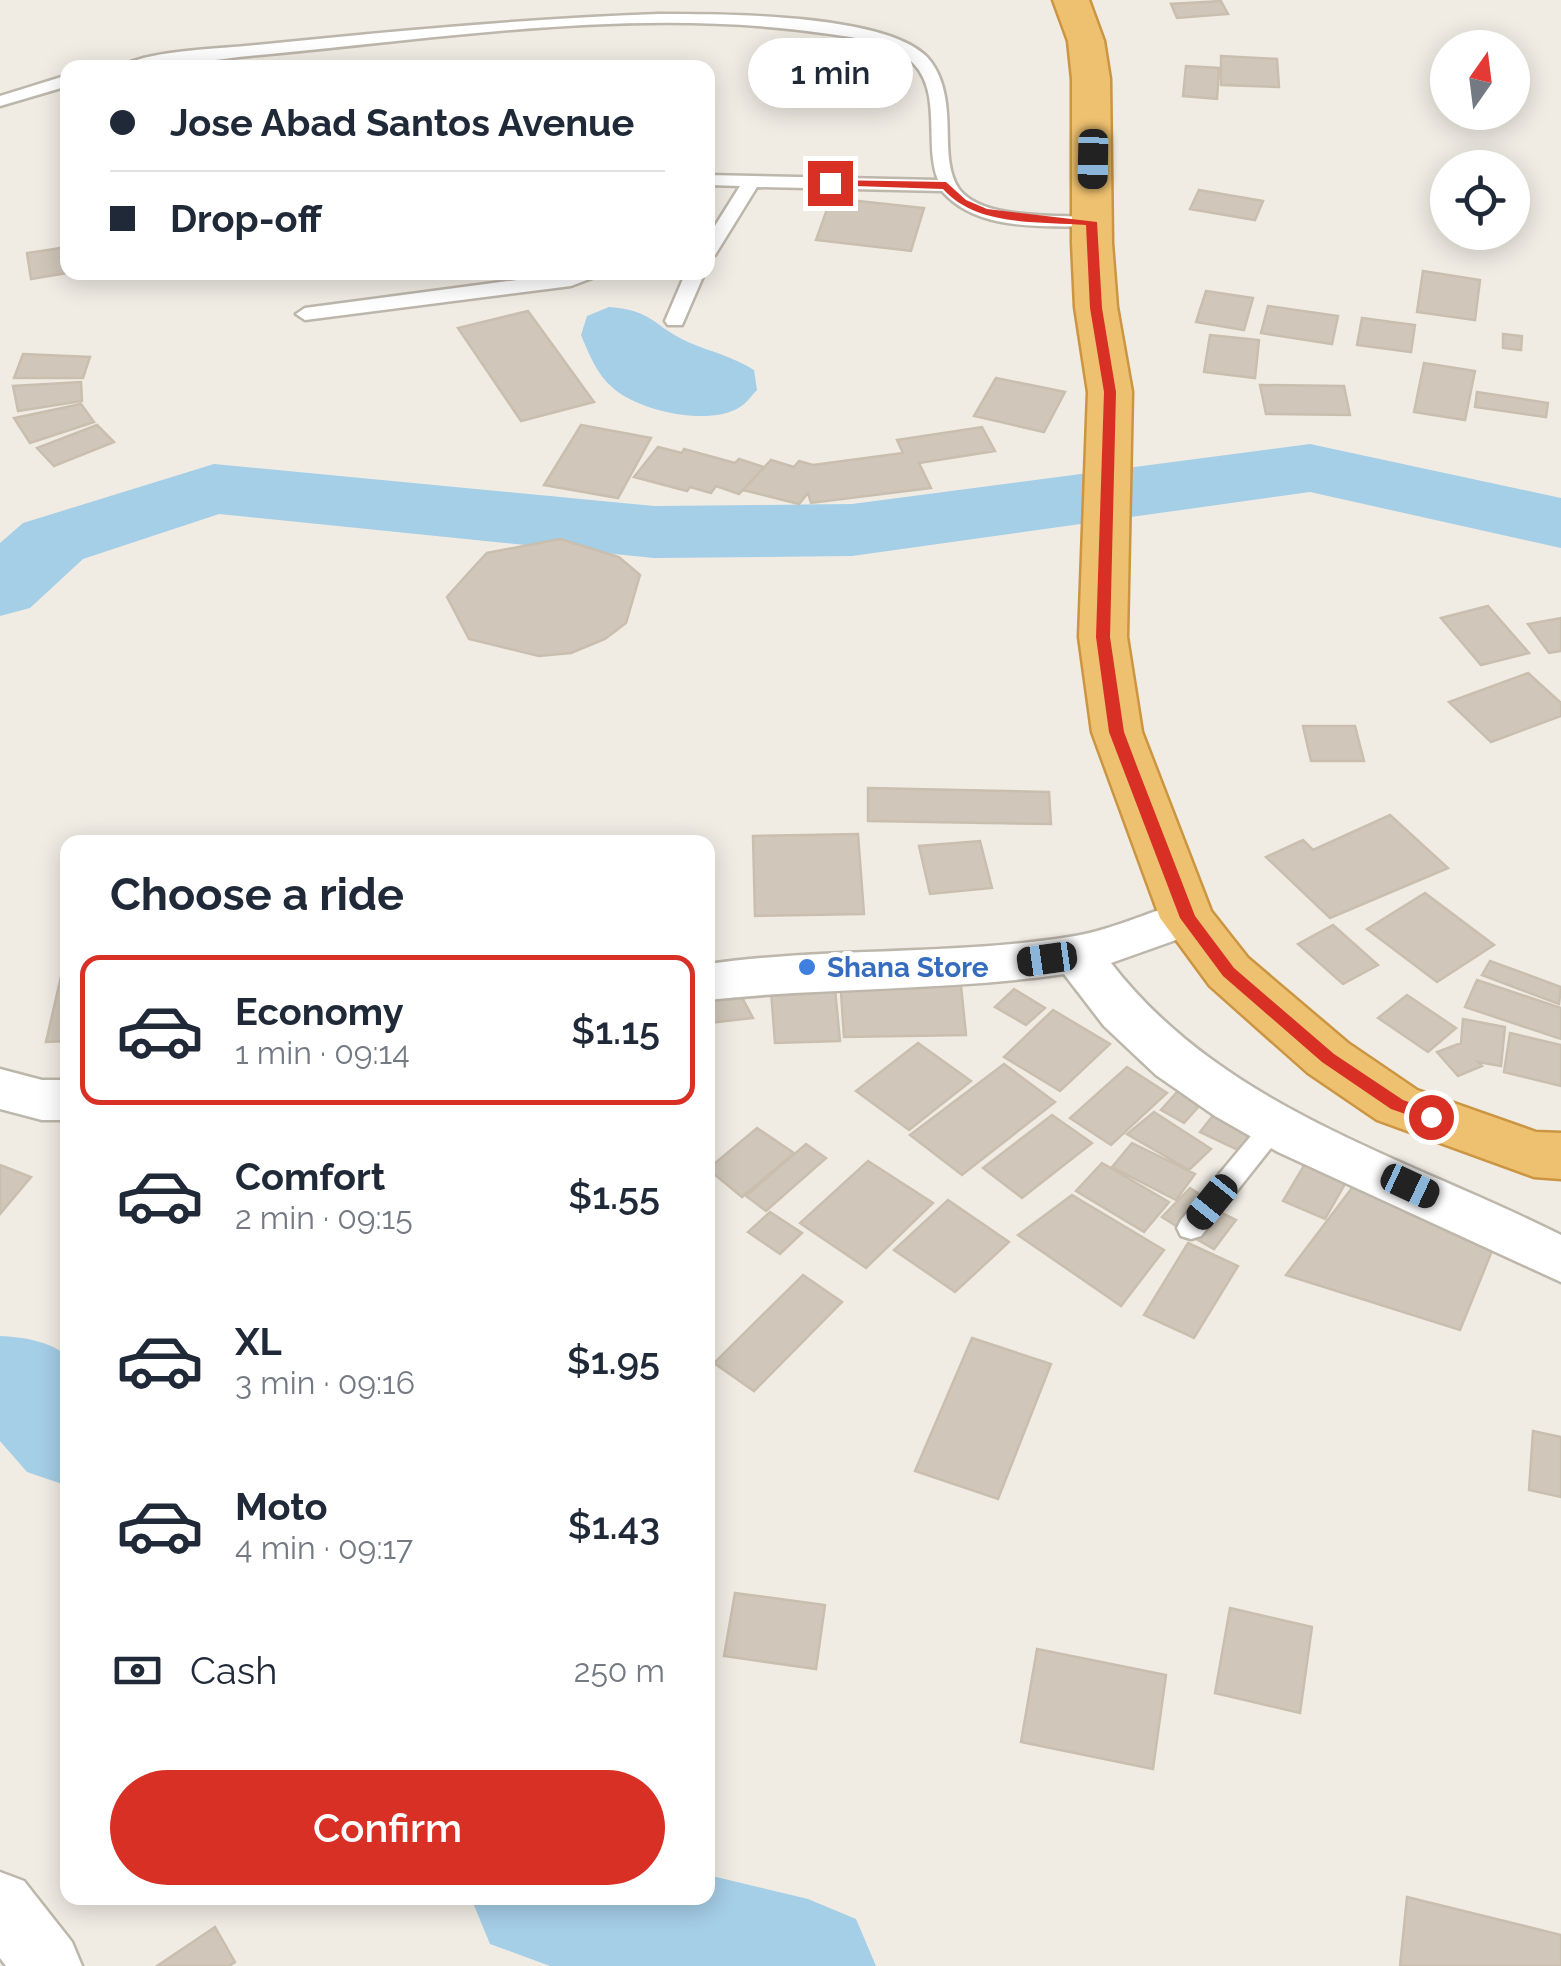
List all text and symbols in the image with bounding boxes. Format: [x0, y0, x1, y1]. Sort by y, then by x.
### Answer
north arrow [1430, 30, 1530, 130]
map controls [1430, 30, 1530, 250]
callout: 1 min [748, 38, 912, 108]
text: 1 min [791, 54, 870, 91]
text: Jose Abad Santos Avenue [170, 100, 634, 145]
car [1077, 129, 1109, 189]
button: locate [1430, 150, 1530, 250]
route end [808, 161, 853, 206]
text: Drop-off [170, 196, 322, 241]
text: Choose a ride [110, 868, 404, 921]
car [1015, 940, 1079, 978]
place label: Shana Store [827, 951, 989, 984]
marker: Shana Store [796, 956, 818, 978]
icon: car [115, 985, 205, 1075]
text: Economy [235, 989, 404, 1034]
text: $1.15 [571, 1008, 660, 1053]
text: 1 min · 09:14 [235, 1034, 410, 1071]
route start [1409, 1095, 1454, 1140]
icon: car [115, 1150, 205, 1240]
text: Comfort [235, 1154, 385, 1199]
car [1376, 1160, 1444, 1212]
car [1181, 1169, 1243, 1235]
text: $1.55 [568, 1173, 660, 1218]
text: 2 min · 09:15 [235, 1199, 413, 1236]
icon: car [115, 1315, 205, 1405]
text: XL [235, 1319, 282, 1364]
text: $1.95 [567, 1338, 660, 1383]
text: 3 min · 09:16 [235, 1364, 415, 1401]
icon: car [115, 1480, 205, 1570]
text: Moto [235, 1484, 328, 1529]
text: $1.43 [568, 1503, 660, 1548]
text: 4 min · 09:17 [235, 1529, 413, 1566]
icon: cash [110, 1643, 165, 1698]
text: Cash [190, 1648, 277, 1693]
text: 250 m [574, 1652, 665, 1689]
button: Confirm [110, 1770, 665, 1885]

